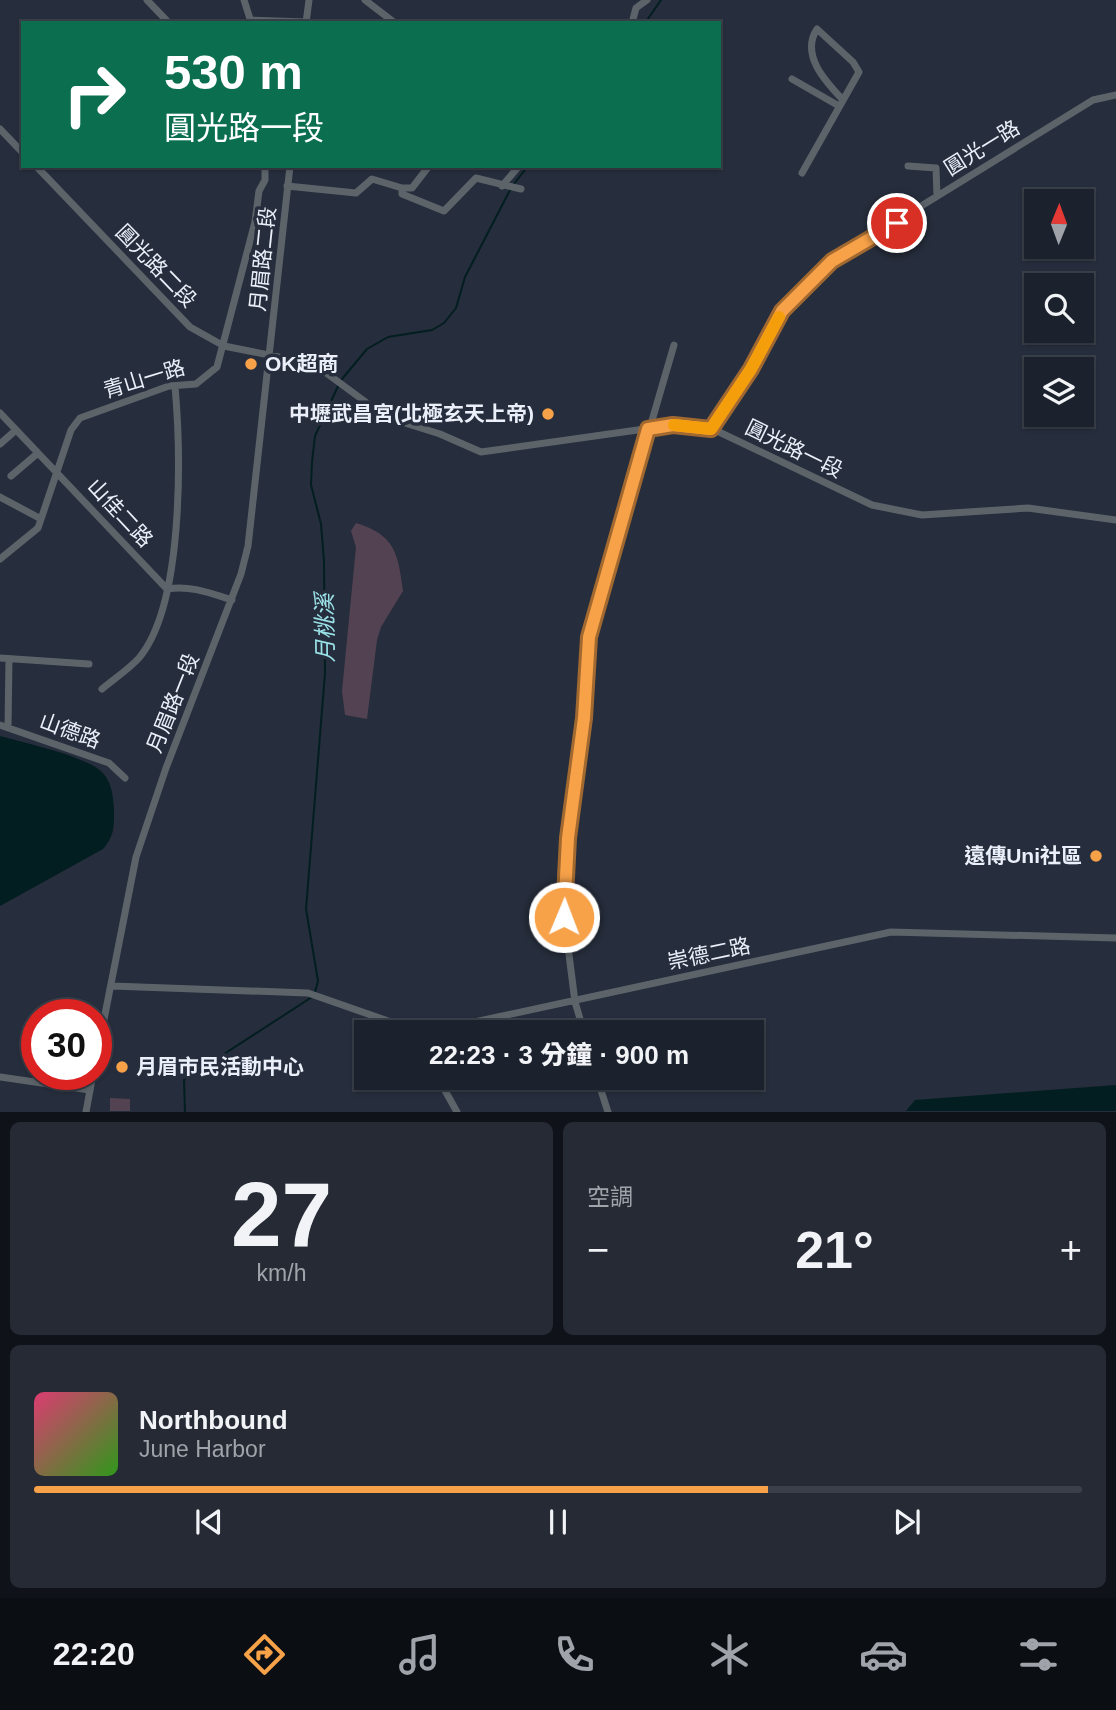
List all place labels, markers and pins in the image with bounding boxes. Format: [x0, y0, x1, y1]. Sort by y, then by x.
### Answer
pin [867, 193, 927, 253]
place label: OK超商 [265, 352, 339, 375]
marker: OK超商 [243, 356, 259, 372]
place label: 中壢武昌宮(北極玄天上帝) [289, 402, 534, 425]
marker: 中壢武昌宮(北極玄天上帝) [540, 406, 556, 422]
place label: 遠傳Uni社區 [964, 844, 1082, 867]
marker: 遠傳Uni社區 [1088, 848, 1104, 864]
place label: 月眉市民活動中心 [136, 1055, 304, 1078]
marker: 月眉市民活動中心 [114, 1059, 130, 1075]

